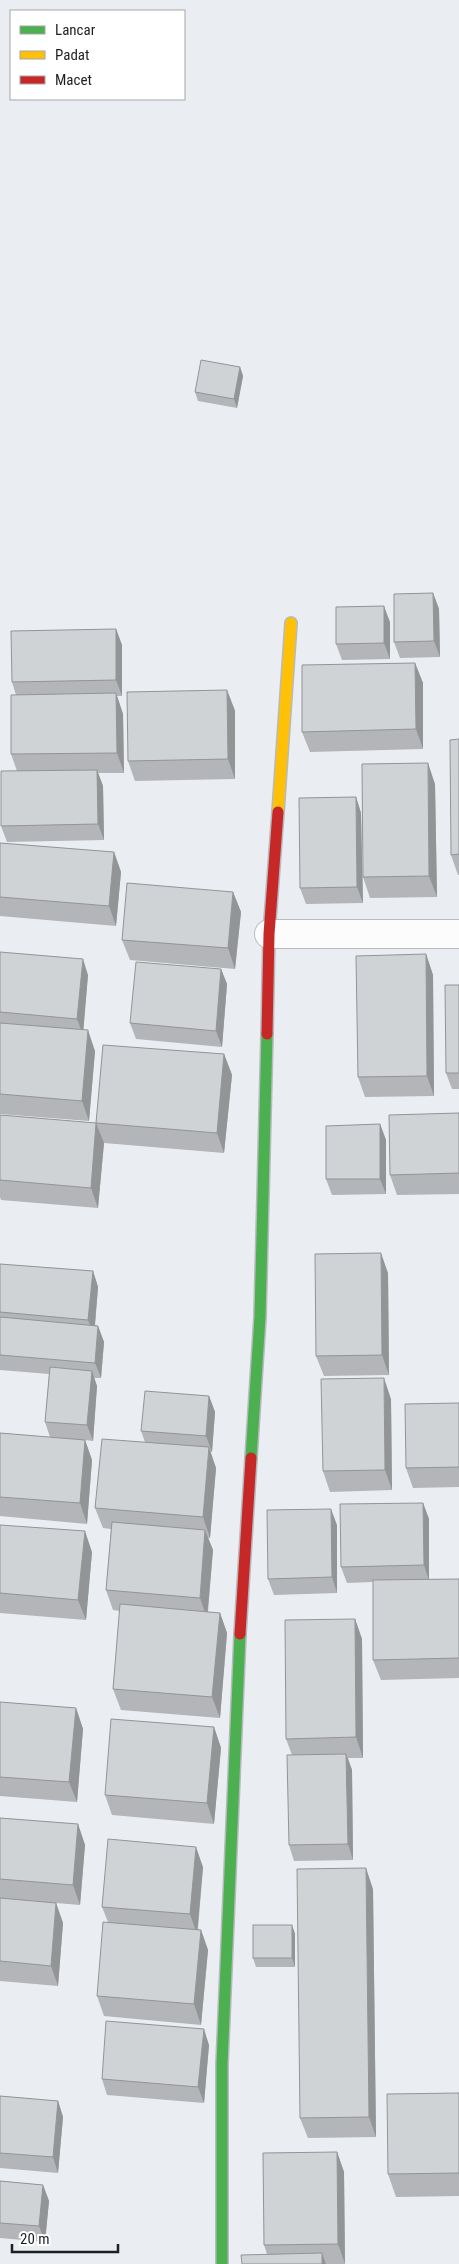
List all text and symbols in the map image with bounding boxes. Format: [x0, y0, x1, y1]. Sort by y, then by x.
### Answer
legend [10, 10, 185, 100]
text: Lancar [55, 21, 96, 39]
text: Padat [55, 46, 89, 64]
text: Macet [55, 71, 92, 89]
scale bar [12, 2222, 119, 2254]
text: 20 m [20, 2230, 50, 2248]

